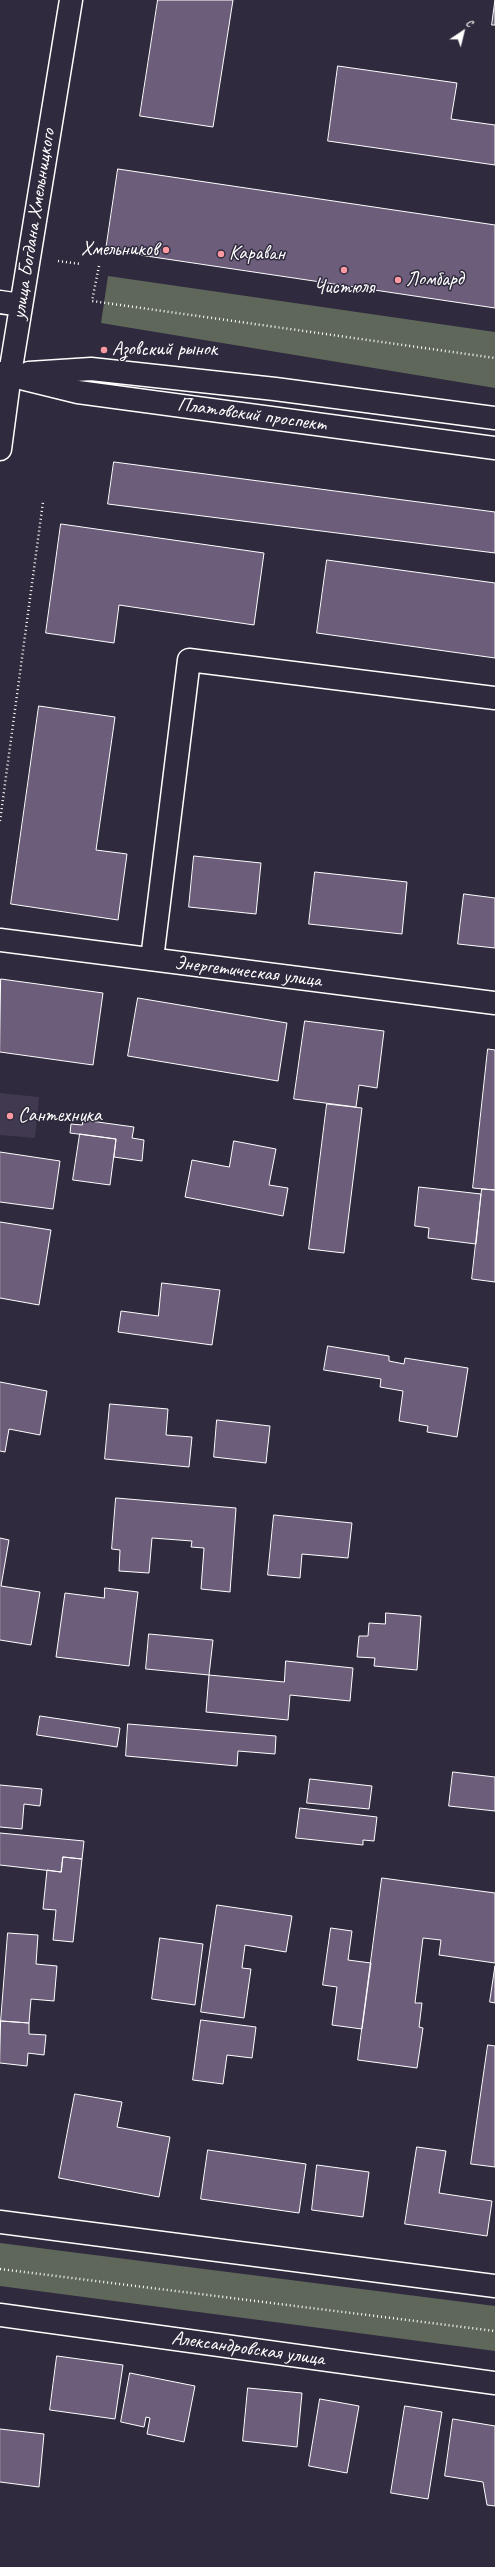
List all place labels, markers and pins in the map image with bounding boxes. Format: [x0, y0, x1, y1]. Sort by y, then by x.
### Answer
place label: Хмельников [81, 238, 158, 262]
place label: Караван [229, 242, 285, 266]
marker: Хмельников [161, 245, 171, 255]
marker: Караван [216, 249, 226, 259]
marker: Чистюля [339, 265, 349, 275]
place label: Ломбард [406, 268, 464, 292]
marker: Ломбард [393, 275, 403, 285]
place label: Чистюля [314, 276, 374, 300]
place label: Азовский рынок [112, 338, 217, 362]
marker: Азовский рынок [99, 345, 109, 355]
place label: Сантехника [18, 1104, 102, 1128]
marker: Сантехника [5, 1111, 15, 1121]

